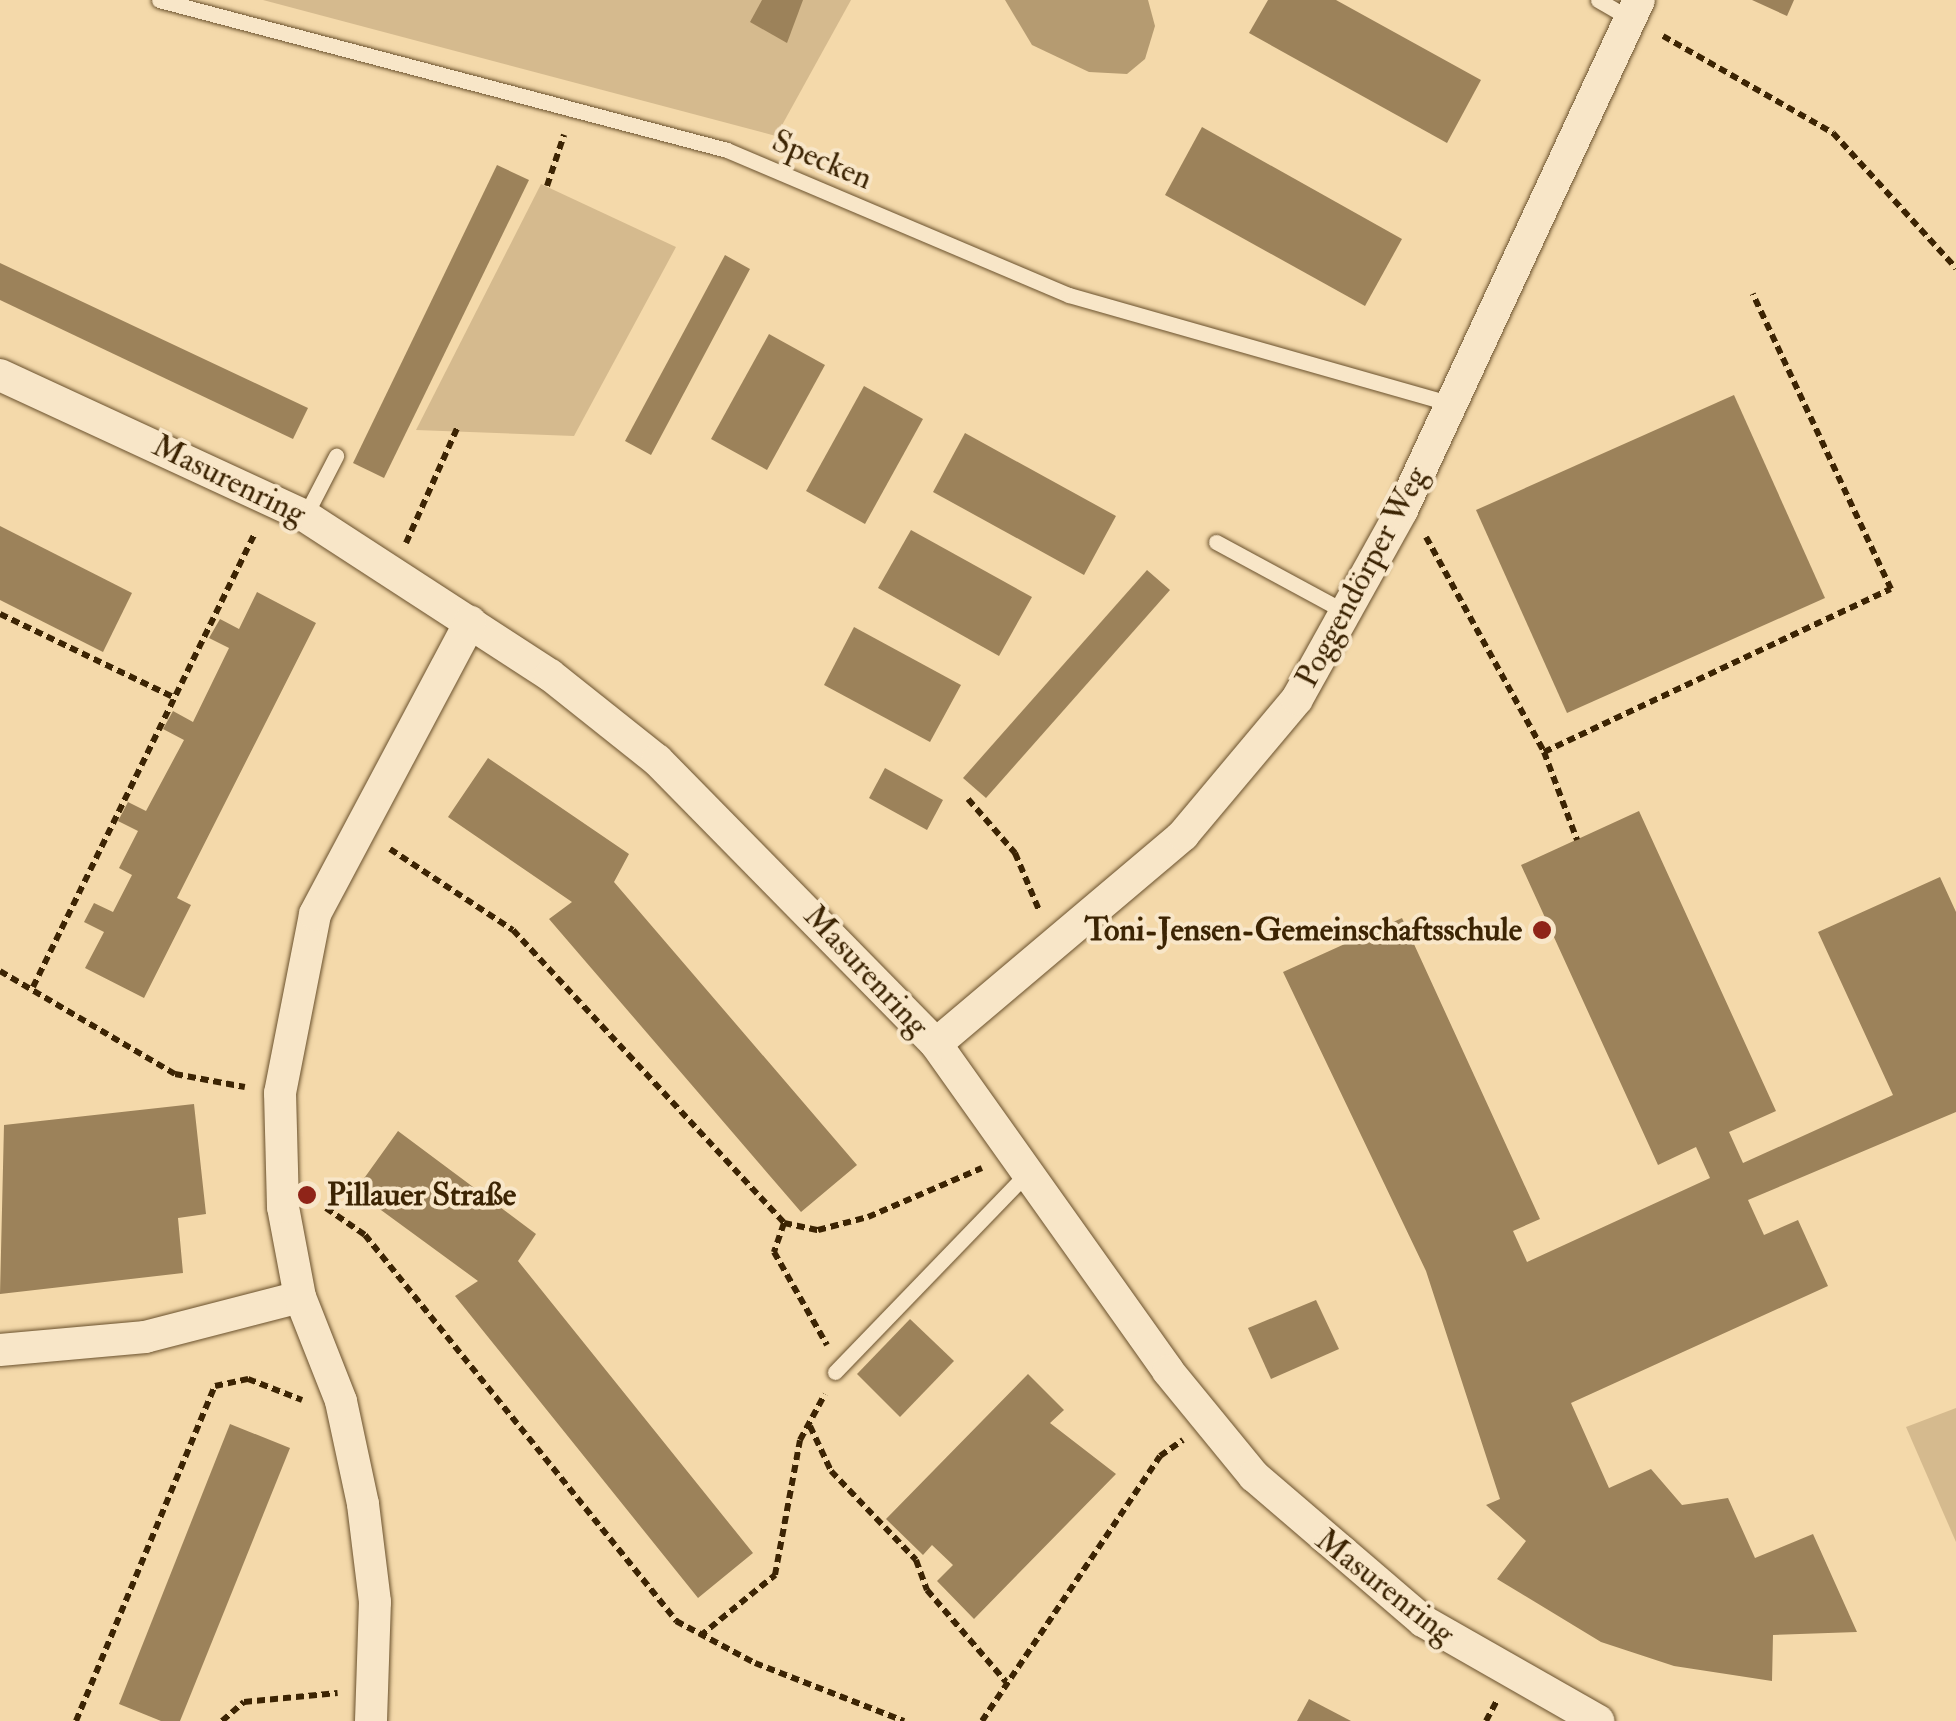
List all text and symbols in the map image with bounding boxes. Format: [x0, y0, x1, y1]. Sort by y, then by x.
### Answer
street label: Specken [766, 122, 878, 198]
street label: Masurenring [146, 426, 312, 534]
street label: Poggendörper Weg [1288, 460, 1436, 694]
street label: Masurenring [795, 897, 937, 1045]
place label: Toni-Jensen-Gemeinschaftsschule [1084, 911, 1522, 949]
marker: Toni-Jensen-Gemeinschaftsschule [1531, 919, 1553, 941]
place label: Pillauer Straße [327, 1176, 516, 1214]
marker: Pillauer Straße [296, 1184, 318, 1206]
street label: Masurenring [1308, 1521, 1462, 1653]

